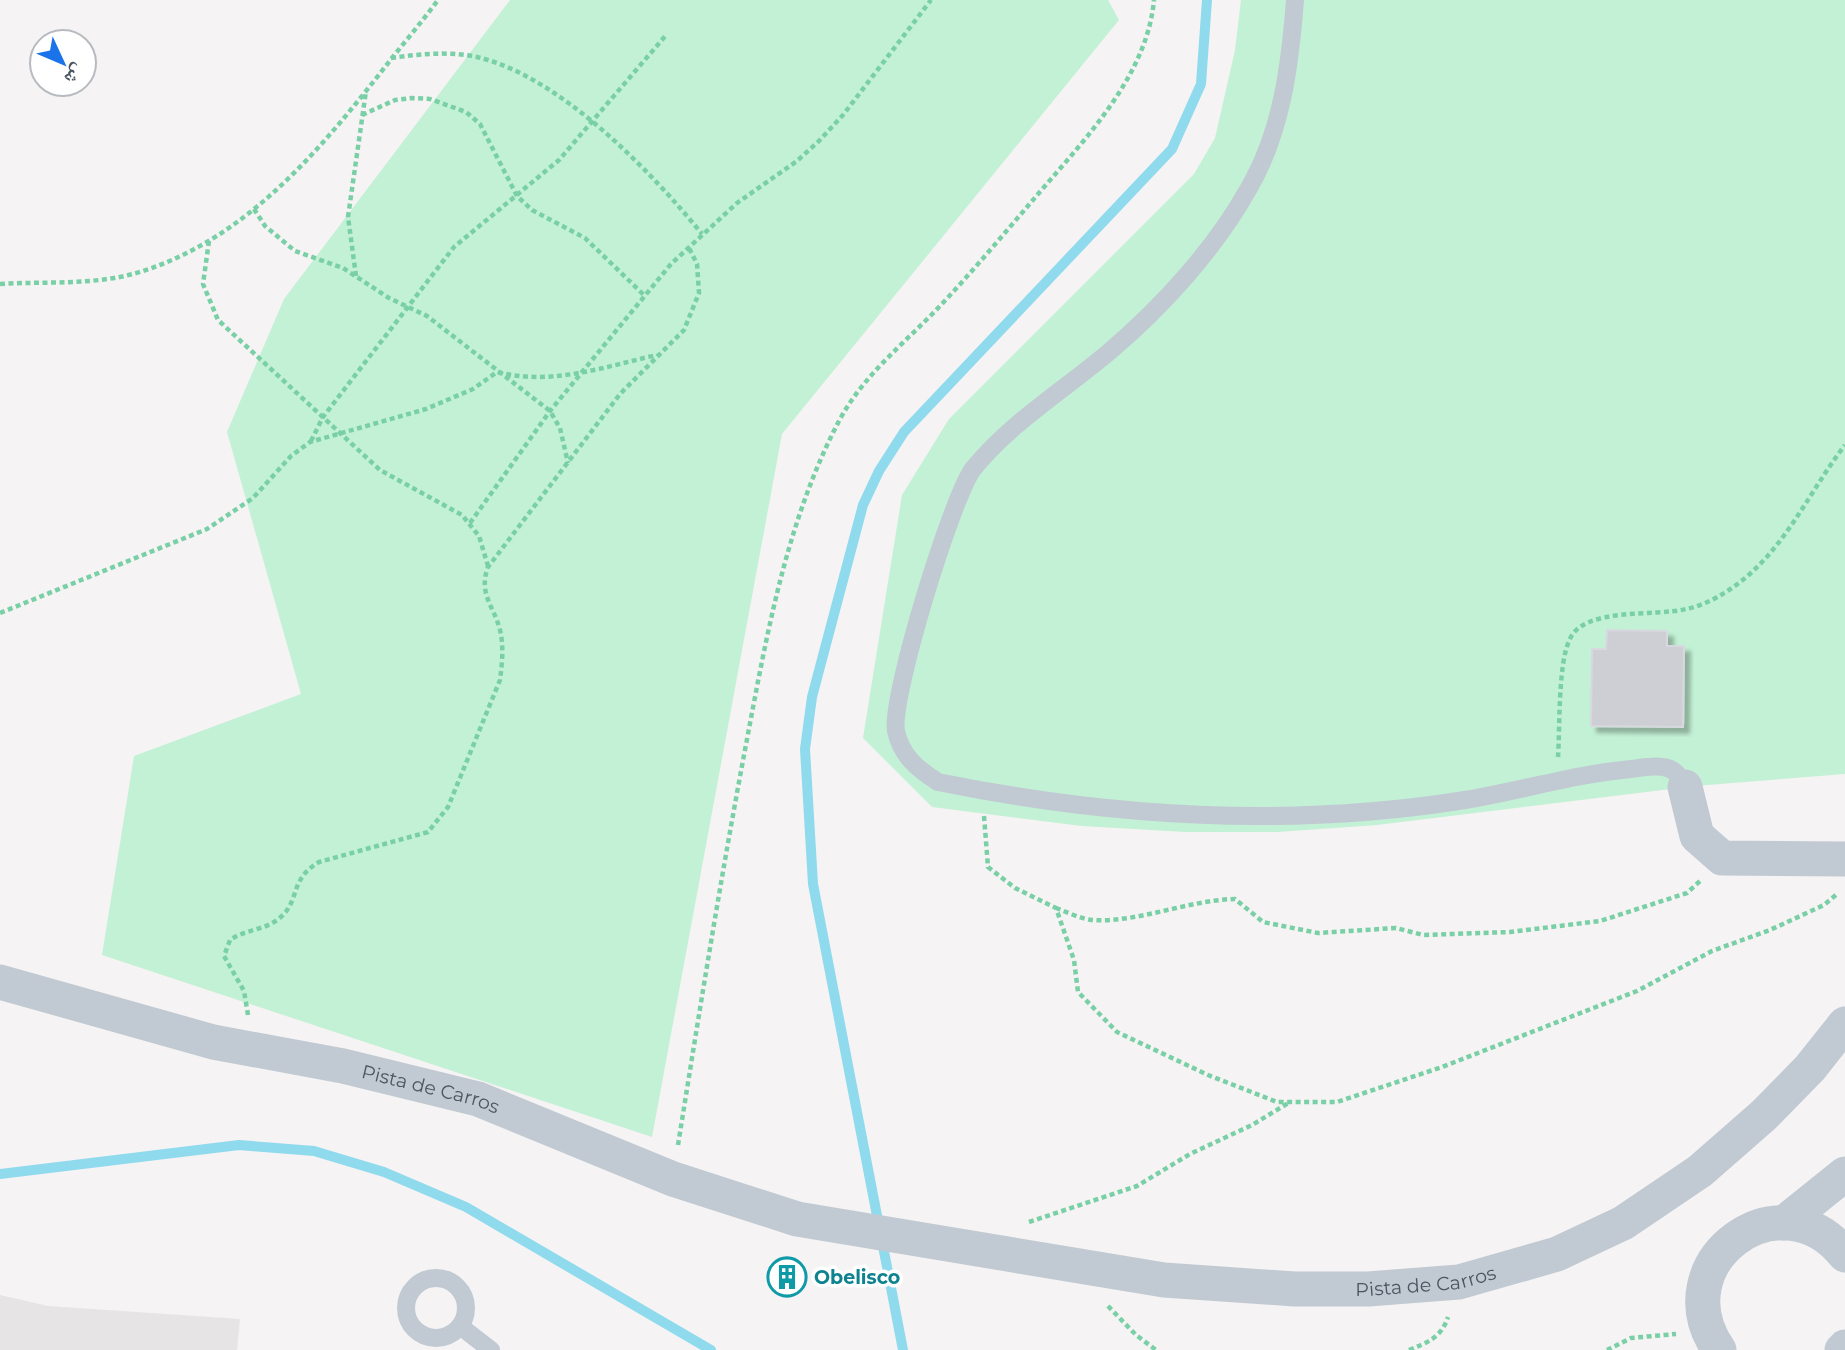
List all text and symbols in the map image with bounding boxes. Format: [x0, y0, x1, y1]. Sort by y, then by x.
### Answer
north arrow [28, 28, 98, 98]
text: ش [60, 59, 90, 90]
street label: Pista de Carros [359, 1060, 503, 1119]
building icon: Obelisco [766, 1256, 808, 1298]
street label: Pista de Carros [1355, 1261, 1499, 1301]
place label: Obelisco [814, 1266, 900, 1289]

